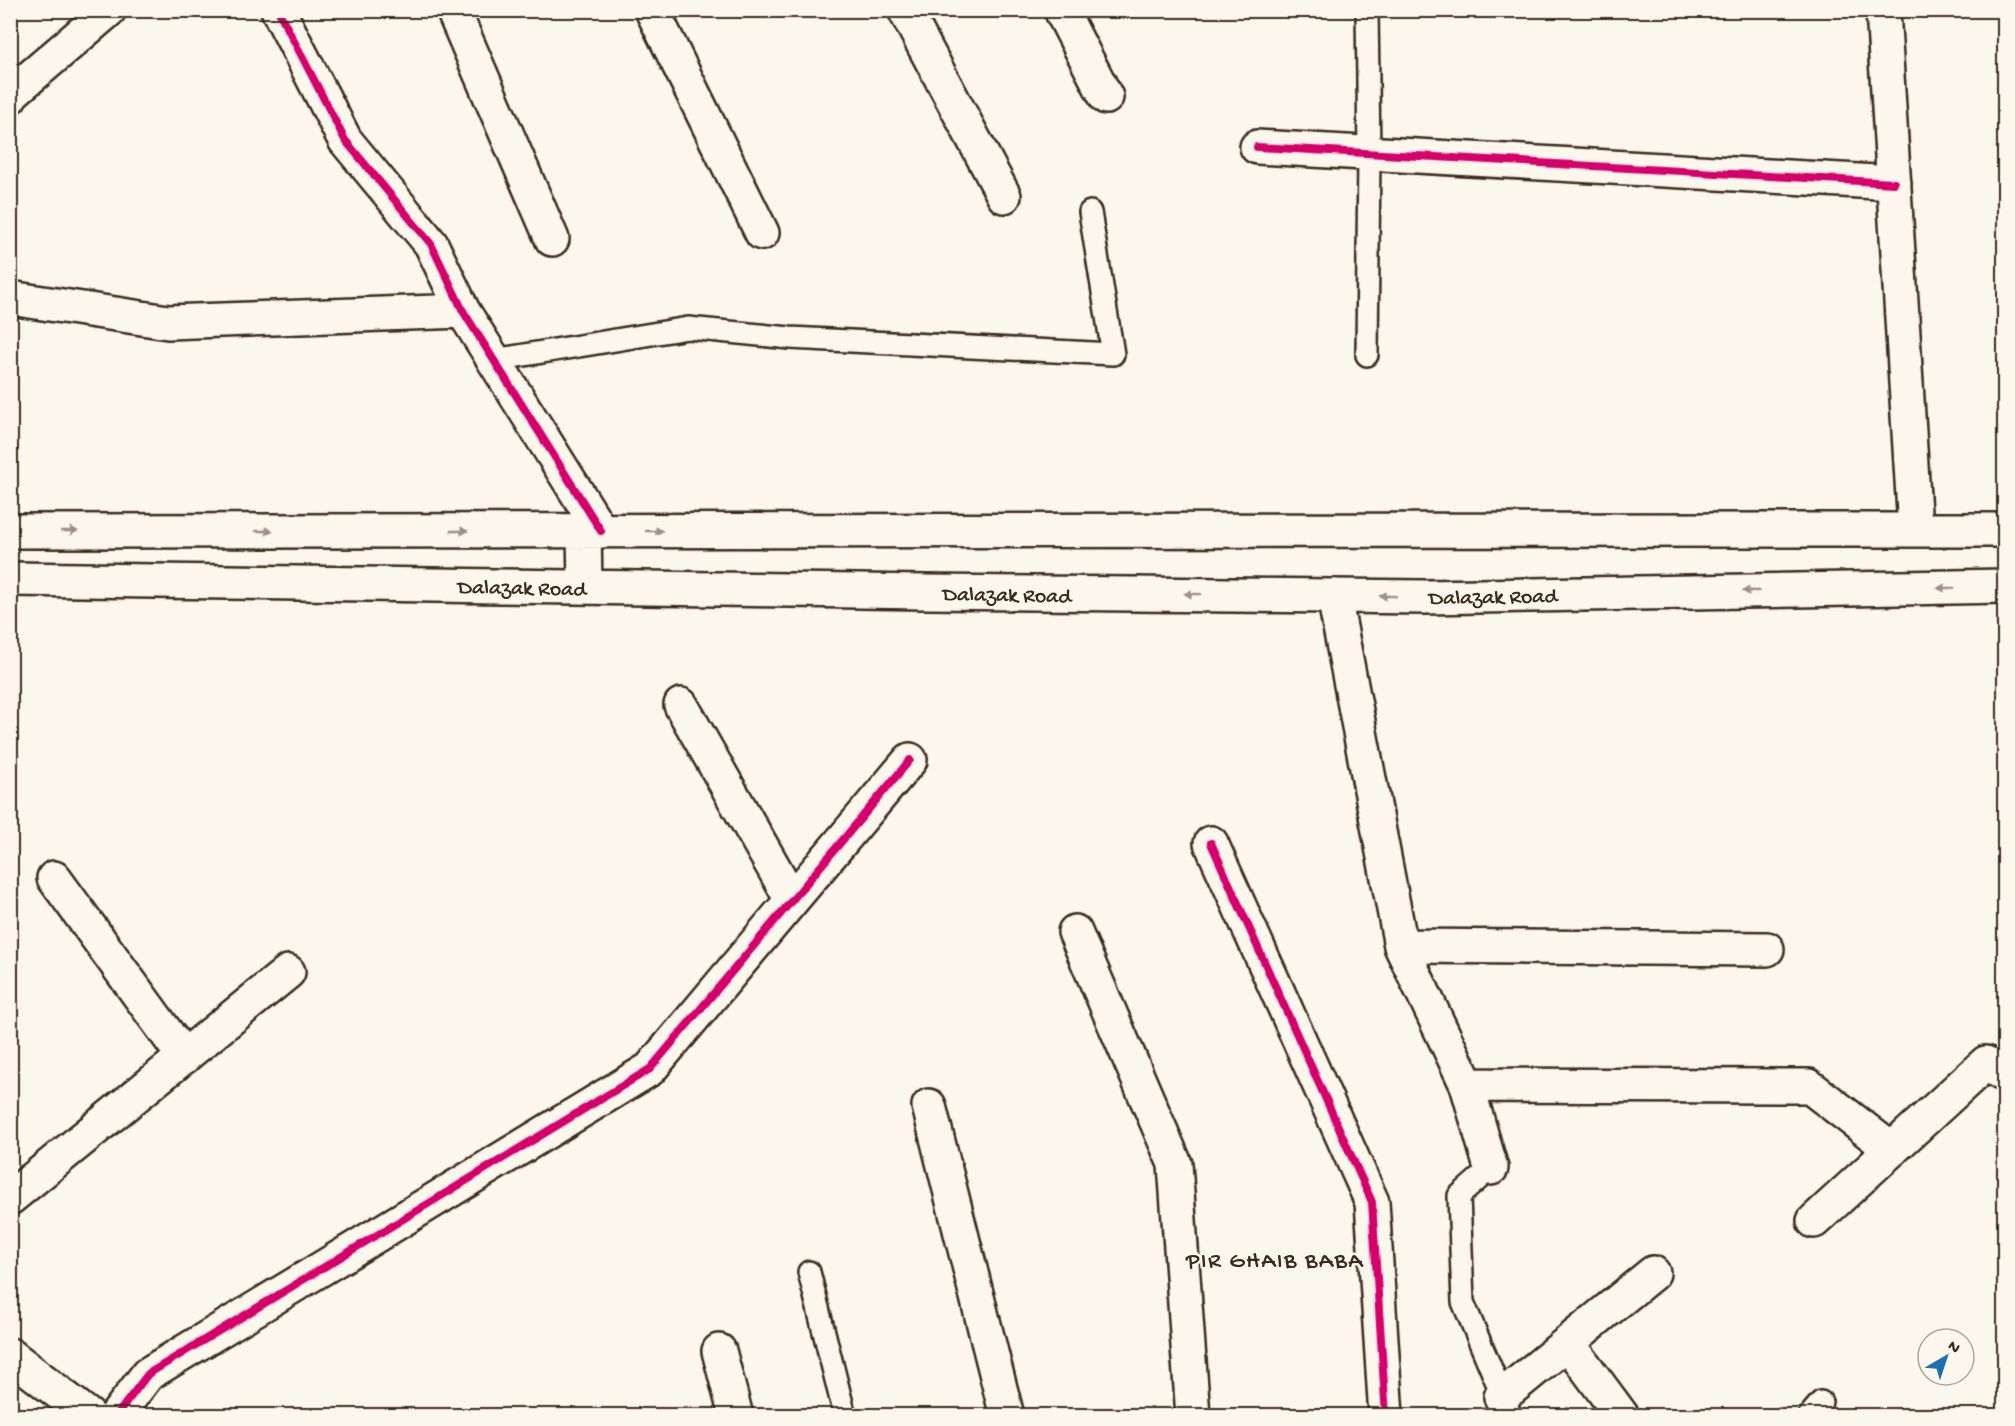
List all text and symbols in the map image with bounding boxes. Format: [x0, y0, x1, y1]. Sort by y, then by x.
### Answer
one-way arrow [59, 526, 78, 536]
one-way arrow [254, 526, 273, 536]
one-way arrow [449, 526, 468, 536]
one-way arrow [644, 526, 663, 536]
street label: Dalazak Road [455, 576, 589, 604]
street label: Dalazak Road [940, 583, 1074, 611]
one-way arrow [1937, 583, 1956, 592]
street label: Dalazak Road [1427, 585, 1560, 613]
one-way arrow [1742, 586, 1761, 596]
one-way arrow [1184, 590, 1203, 599]
one-way arrow [1379, 591, 1398, 601]
district label: PIR GHAIB BABA [1185, 1248, 1364, 1277]
north arrow [1916, 1327, 1976, 1387]
text: N [1943, 1337, 1964, 1359]

